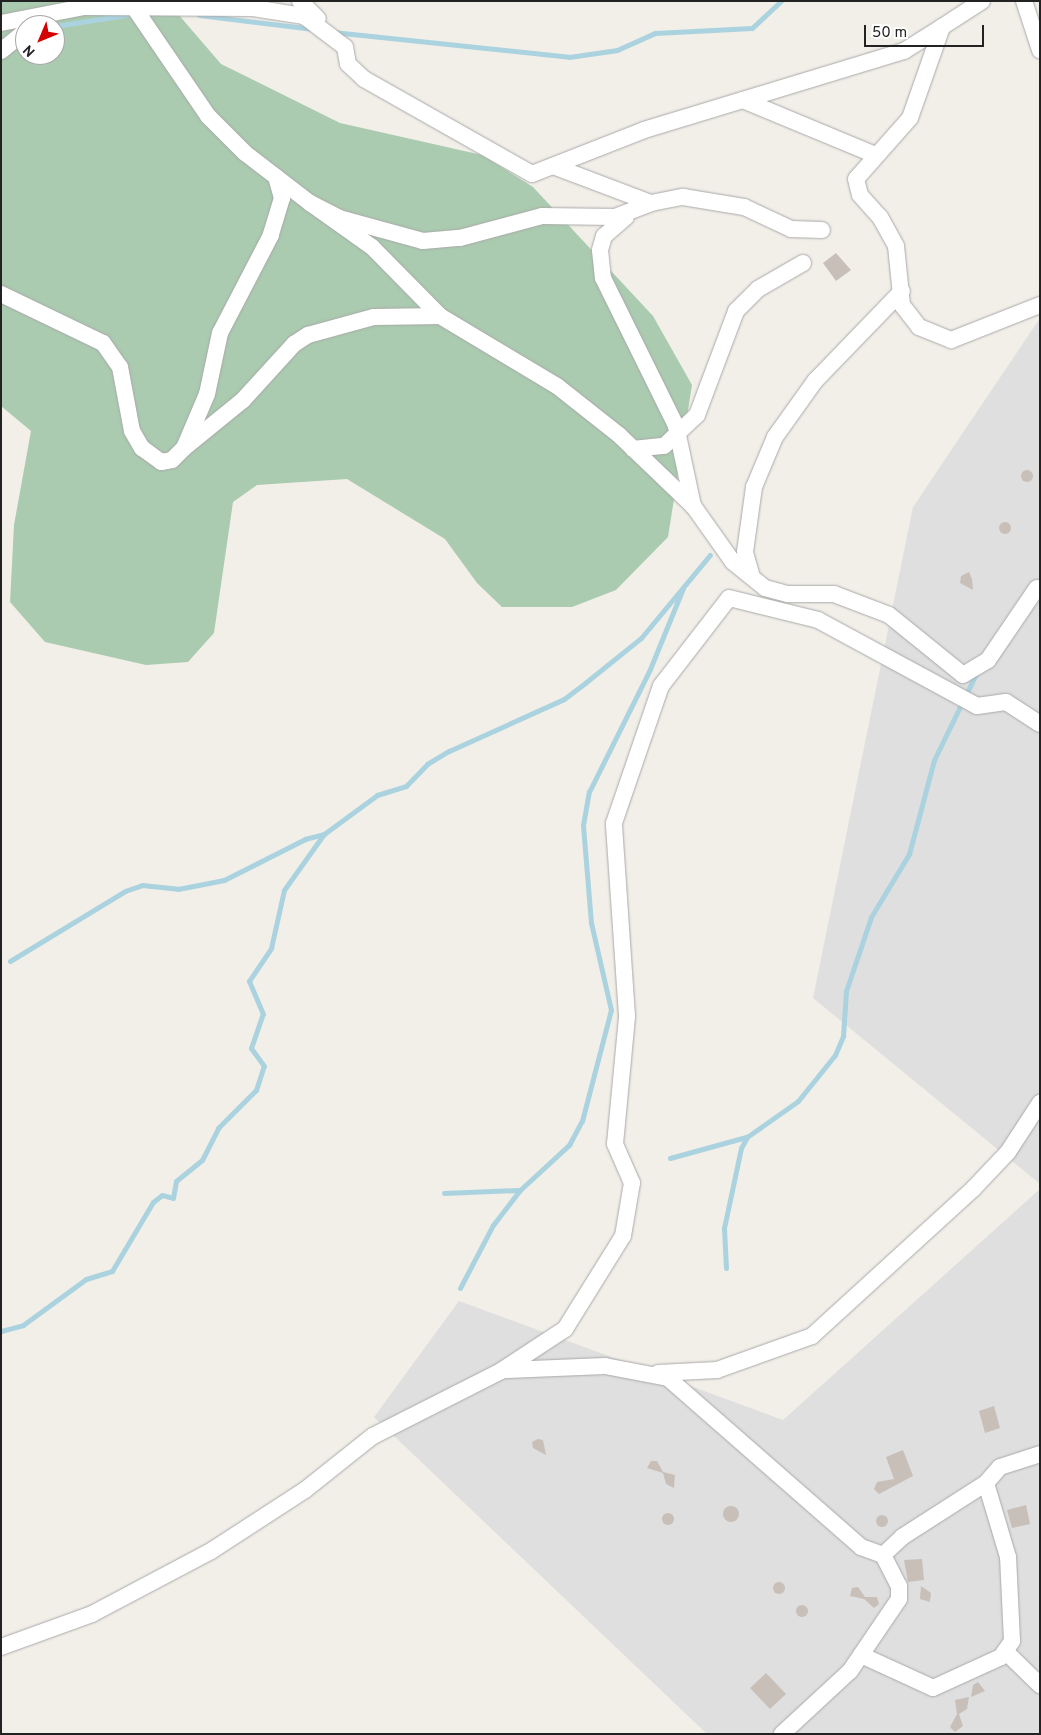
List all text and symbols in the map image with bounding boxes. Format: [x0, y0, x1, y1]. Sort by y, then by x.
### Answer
north arrow [15, 15, 65, 65]
scale bar [866, 15, 986, 47]
text: 50 m [872, 24, 907, 43]
text: N [20, 41, 39, 60]

